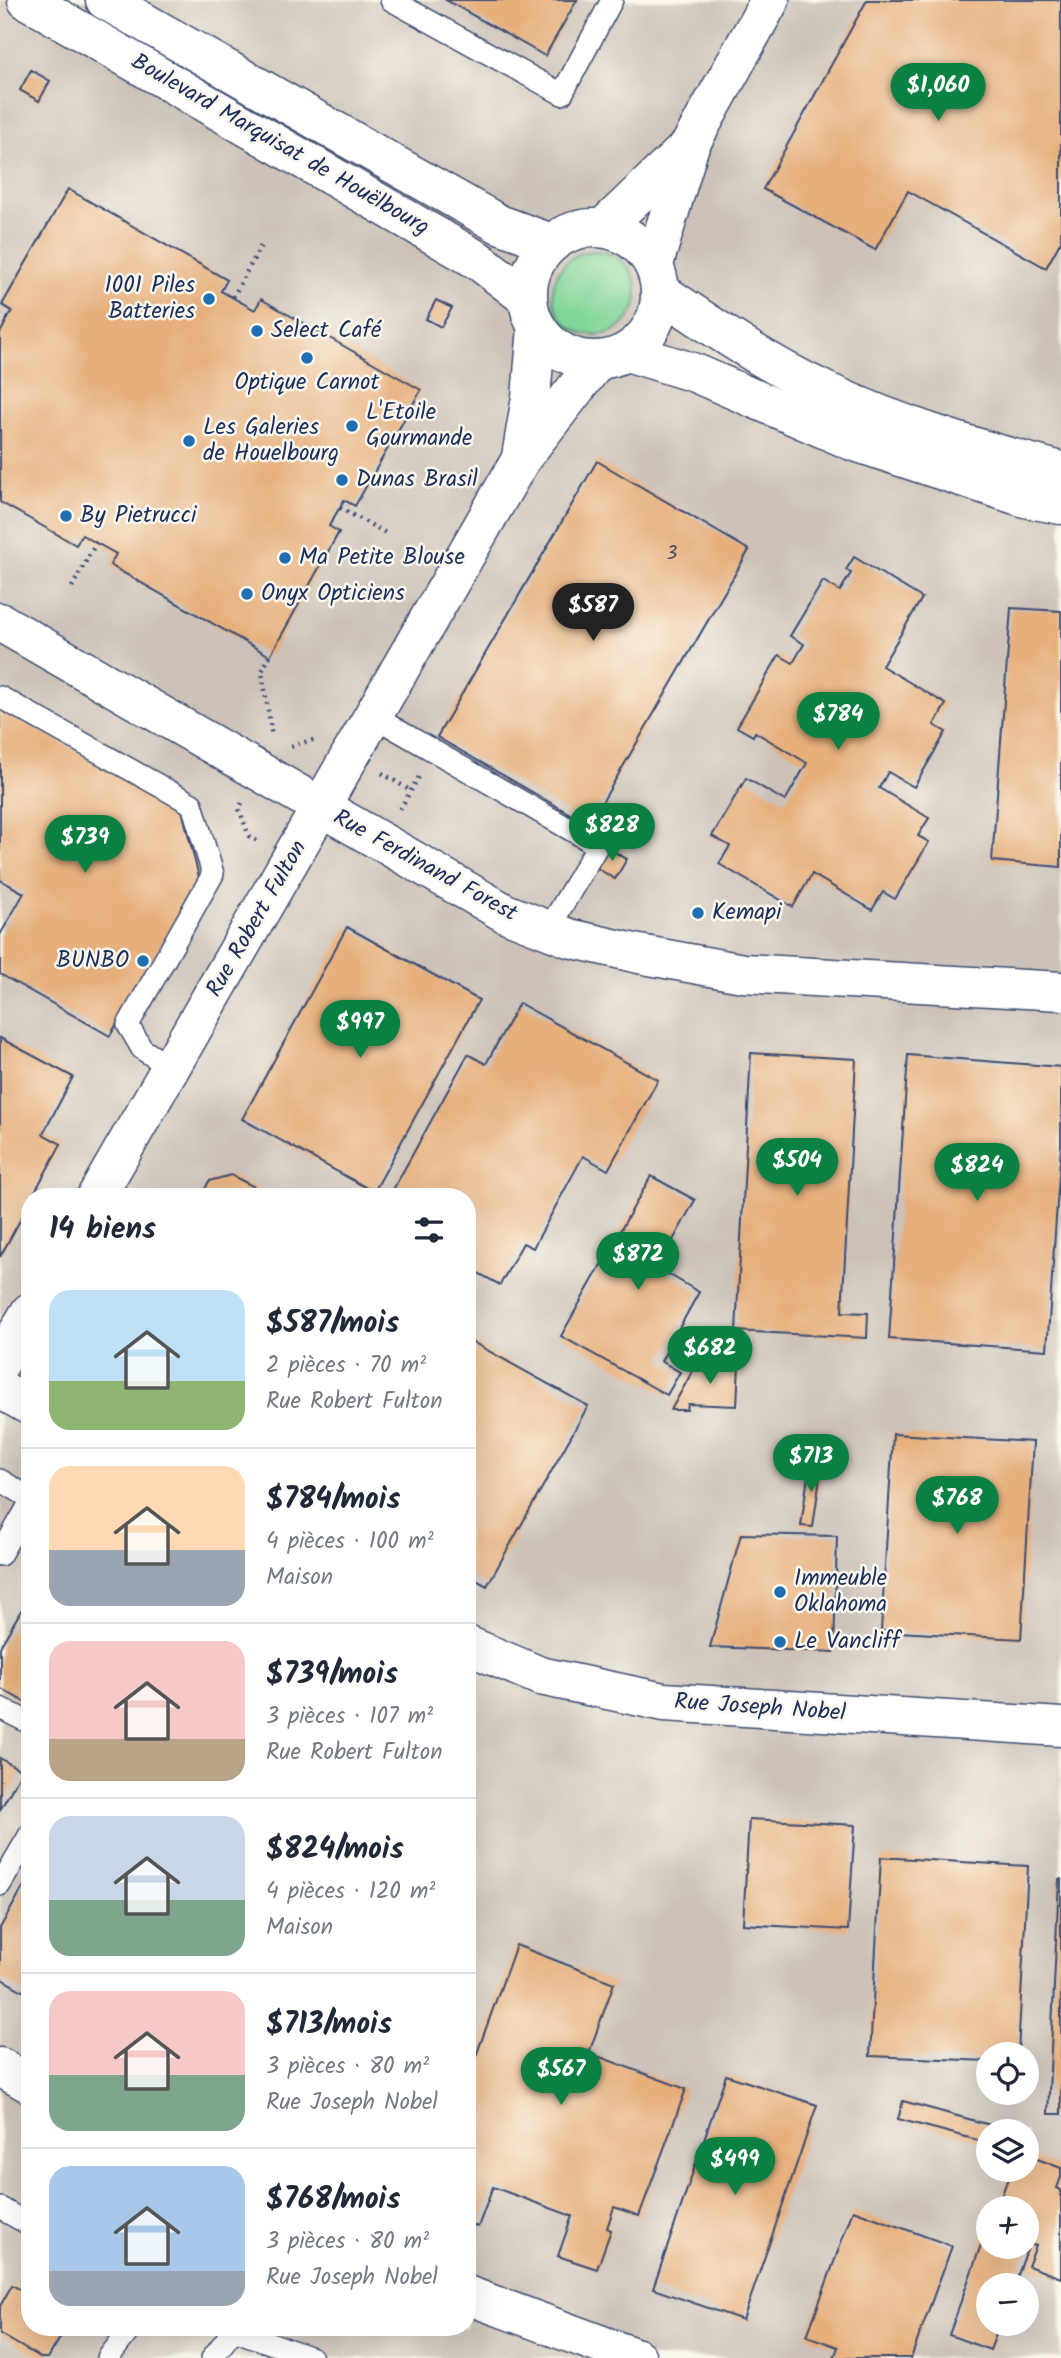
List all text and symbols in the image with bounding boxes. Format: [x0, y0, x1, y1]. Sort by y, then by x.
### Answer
street label: Boulevard Marquisat de Houëlbourg [124, 45, 436, 245]
pin: $1,060 [881, 64, 995, 123]
text: $1,060 [907, 68, 969, 104]
place label: 1001 Piles Batteries [105, 268, 195, 330]
marker: 1001 Piles Batteries [201, 291, 217, 307]
place label: Select Café [271, 313, 382, 349]
marker: Select Café [249, 323, 265, 339]
marker: Optique Carnot [299, 350, 315, 366]
place label: Optique Carnot [235, 365, 380, 401]
place label: L'Etoile Gourmande [366, 395, 472, 457]
place label: Les Galeries de Houelbourg [203, 410, 339, 472]
marker: L'Etoile Gourmande [344, 418, 360, 434]
marker: Les Galeries de Houelbourg [181, 433, 197, 449]
place label: Dunas Brasil [356, 462, 478, 498]
marker: Dunas Brasil [334, 472, 350, 488]
place label: By Pietrucci [80, 498, 198, 534]
marker: By Pietrucci [58, 508, 74, 524]
house number: 3 [667, 539, 678, 569]
place label: Ma Petite Blouse [299, 540, 465, 576]
marker: Ma Petite Blouse [277, 550, 293, 566]
place label: Onyx Opticiens [261, 576, 405, 612]
pin: $587 [552, 584, 634, 643]
marker: Onyx Opticiens [239, 586, 255, 602]
text: $587 [568, 588, 618, 624]
pin: $784 [797, 692, 879, 752]
text: $784 [813, 697, 863, 733]
street label: Rue Ferdinand Forest [326, 800, 525, 932]
pin: $828 [571, 804, 653, 863]
text: $828 [585, 808, 639, 844]
pin: $739 [44, 816, 126, 875]
text: $739 [61, 820, 109, 856]
street label: Rue Robert Fulton [197, 834, 317, 1004]
place label: Kemapi [712, 895, 783, 931]
marker: Kemapi [690, 905, 706, 921]
place label: BUNBO [56, 943, 129, 979]
marker: BUNBO [135, 953, 151, 969]
pin: $997 [319, 1000, 401, 1060]
text: $997 [336, 1005, 384, 1041]
pin: $504 [756, 1138, 838, 1198]
text: $504 [772, 1143, 822, 1179]
pin: $824 [936, 1144, 1018, 1203]
text: $824 [950, 1148, 1004, 1184]
text: 14 biens [49, 1206, 156, 1254]
icon: filters [410, 1211, 448, 1249]
pin: $872 [597, 1232, 679, 1292]
text: $872 [612, 1237, 664, 1273]
text: $587/mois [266, 1300, 399, 1348]
icon: home [105, 1318, 189, 1402]
pin: $682 [669, 1326, 751, 1386]
text: $682 [683, 1331, 737, 1367]
text: 2 pièces · 70 m² [266, 1348, 426, 1384]
text: Rue Robert Fulton [266, 1384, 442, 1420]
pin: $713 [770, 1434, 852, 1494]
text: $713 [789, 1439, 833, 1475]
text: $784/mois [266, 1476, 401, 1524]
pin: $768 [916, 1476, 998, 1536]
text: $768 [932, 1481, 982, 1517]
icon: home [105, 1494, 189, 1578]
text: 4 pièces · 100 m² [266, 1524, 434, 1560]
text: Maison [266, 1560, 333, 1596]
place label: Immeuble Oklahoma [794, 1561, 887, 1623]
marker: Immeuble Oklahoma [772, 1584, 788, 1600]
place label: Le Vancliff [794, 1624, 902, 1660]
marker: Le Vancliff [772, 1634, 788, 1650]
text: $739/mois [266, 1651, 398, 1699]
icon: home [105, 1669, 189, 1753]
street label: Rue Joseph Nobel [673, 1684, 847, 1732]
text: 3 pièces · 107 m² [266, 1699, 433, 1735]
text: Rue Robert Fulton [266, 1735, 442, 1771]
text: $824/mois [266, 1826, 404, 1874]
icon: home [105, 1844, 189, 1928]
text: 4 pièces · 120 m² [266, 1874, 435, 1910]
text: Maison [266, 1910, 333, 1946]
text: $713/mois [266, 2001, 392, 2049]
icon: home [105, 2019, 189, 2103]
map controls [976, 2042, 1039, 2336]
button: locate [976, 2042, 1039, 2105]
pin: $567 [520, 2048, 602, 2107]
text: 3 pièces · 80 m² [266, 2049, 429, 2085]
text: $567 [537, 2052, 585, 2088]
text: Rue Joseph Nobel [266, 2085, 438, 2121]
button: layers [976, 2119, 1039, 2182]
pin: $499 [694, 2138, 776, 2197]
text: $499 [710, 2142, 760, 2178]
text: $768/mois [266, 2176, 400, 2224]
icon: home [105, 2194, 189, 2278]
button: + [976, 2196, 1039, 2259]
text: 3 pièces · 80 m² [266, 2224, 429, 2260]
text: Rue Joseph Nobel [266, 2260, 438, 2296]
button: − [976, 2273, 1039, 2336]

